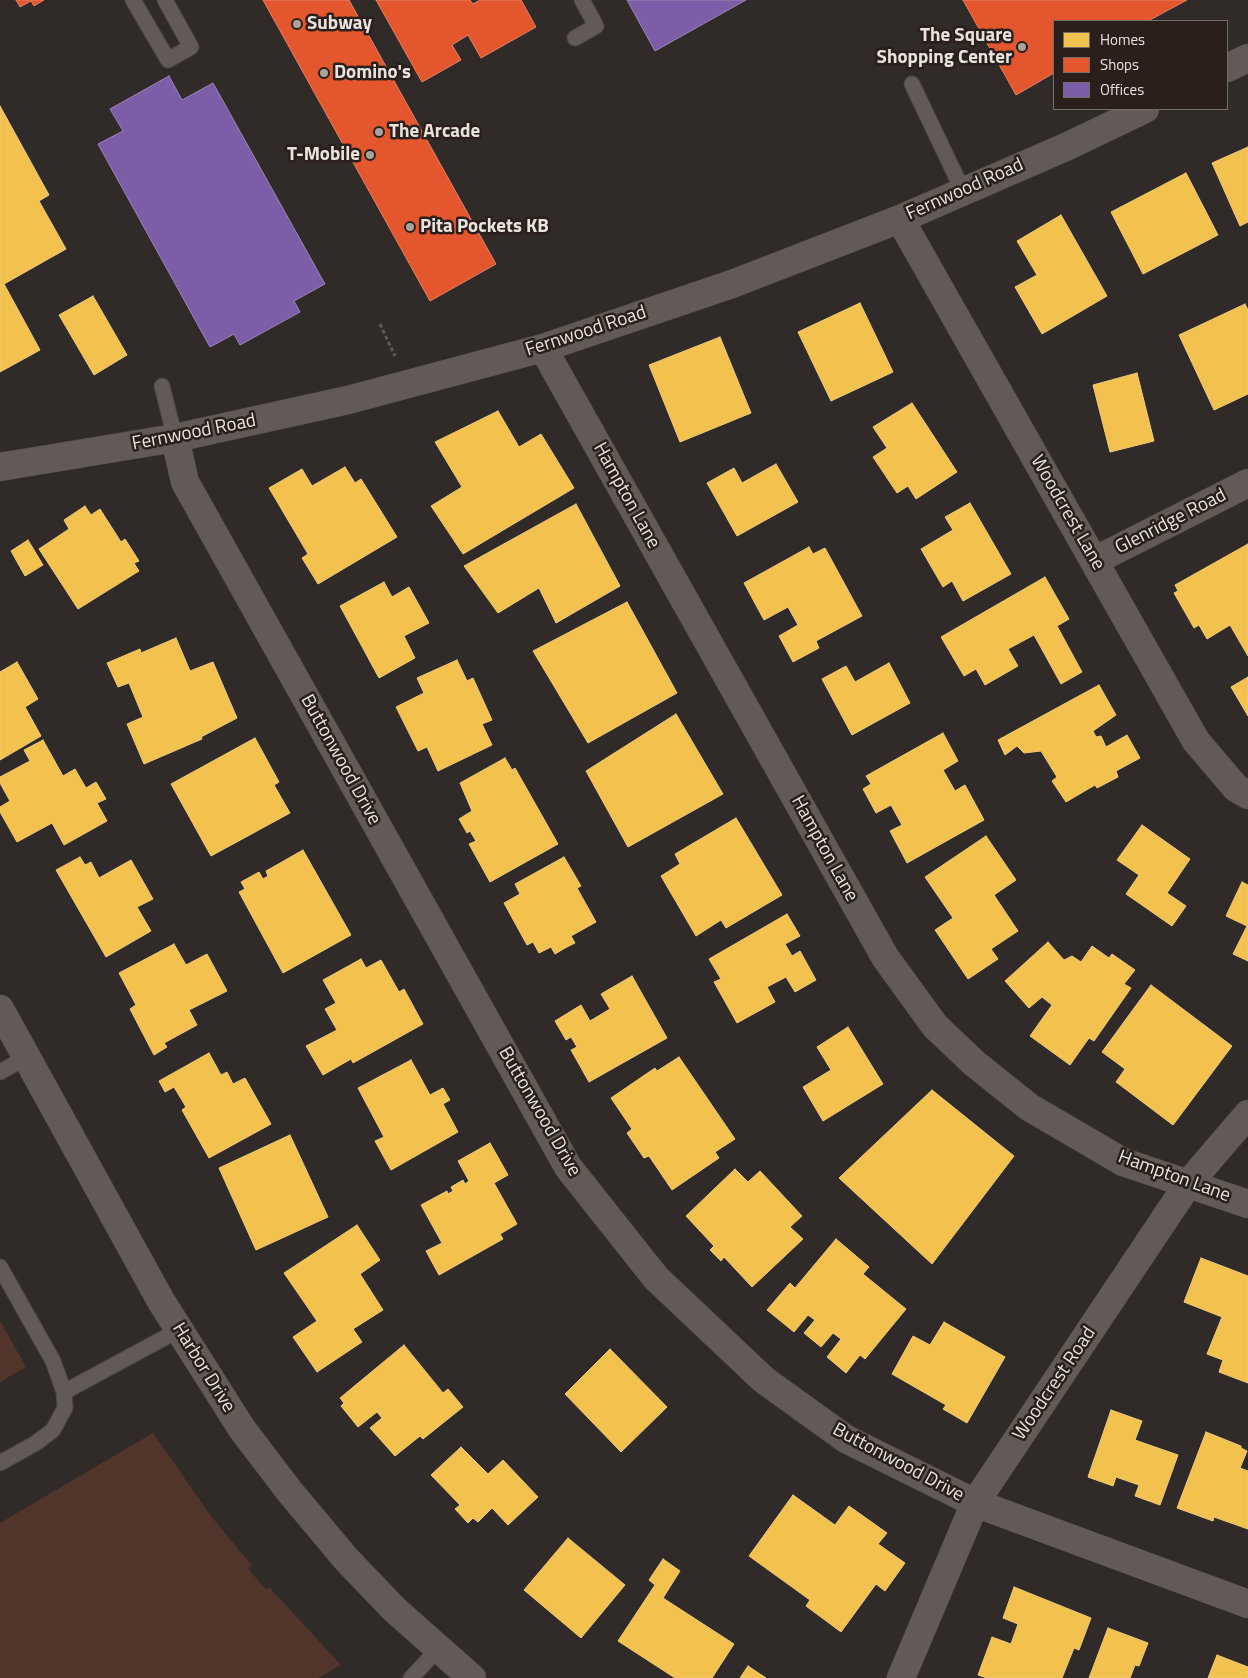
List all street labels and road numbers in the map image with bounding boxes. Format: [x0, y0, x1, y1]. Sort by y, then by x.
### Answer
street label: Fernwood Road [903, 154, 1027, 226]
street label: Fernwood Road [523, 302, 649, 362]
street label: Fernwood Road [130, 410, 258, 456]
street label: Hampton Lane [588, 439, 664, 553]
street label: Woodcrest Lane [1025, 451, 1109, 575]
street label: Glenridge Road [1112, 484, 1230, 560]
street label: Buttonwood Drive [295, 691, 385, 829]
street label: Hampton Lane [786, 792, 862, 906]
street label: Buttonwood Drive [493, 1043, 585, 1181]
street label: Hampton Lane [1115, 1146, 1233, 1208]
street label: Harbor Drive [167, 1319, 239, 1417]
street label: Woodcrest Road [1009, 1323, 1101, 1445]
street label: Buttonwood Drive [828, 1419, 968, 1507]

